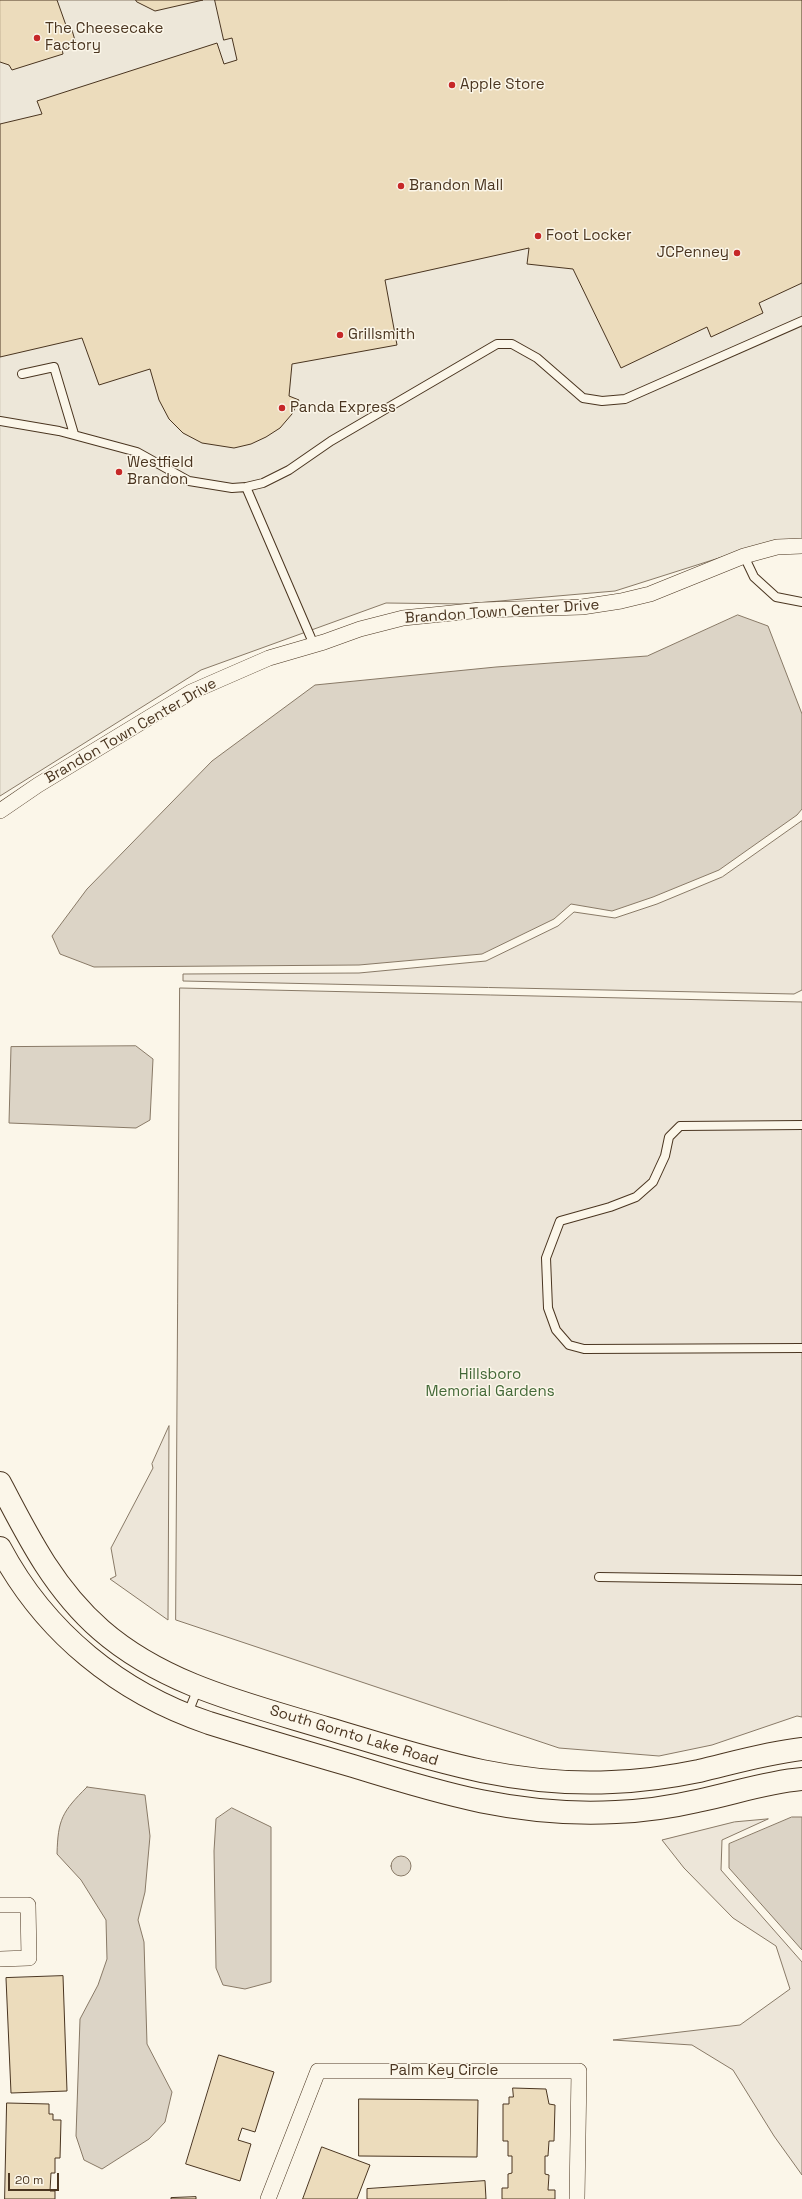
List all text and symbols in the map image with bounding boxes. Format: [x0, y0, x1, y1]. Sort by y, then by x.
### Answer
place label: The Cheesecake Factory [45, 20, 163, 55]
marker: The Cheesecake Factory [32, 33, 42, 43]
place label: Apple Store [460, 76, 545, 94]
marker: Apple Store [447, 80, 457, 90]
place label: Brandon Mall [409, 177, 503, 195]
marker: Brandon Mall [396, 181, 406, 191]
place label: Foot Locker [546, 227, 632, 245]
marker: Foot Locker [533, 231, 543, 241]
place label: JCPenney [657, 244, 729, 262]
marker: JCPenney [732, 248, 742, 258]
place label: Grillsmith [348, 326, 415, 344]
marker: Grillsmith [335, 330, 345, 340]
place label: Panda Express [290, 399, 396, 417]
marker: Panda Express [277, 403, 287, 413]
place label: Westfield Brandon [127, 454, 194, 489]
marker: Westfield Brandon [114, 467, 124, 477]
street label: Brandon Town Center Drive [404, 596, 600, 628]
street label: Brandon Town Center Drive [42, 674, 220, 788]
park label: Hillsboro Memorial Gardens [425, 1366, 555, 1401]
street label: South Gornto Lake Road [268, 1702, 440, 1770]
street label: Palm Key Circle [390, 2062, 498, 2080]
scale bar [10, 2165, 61, 2191]
text: 20 m [15, 2172, 43, 2188]

